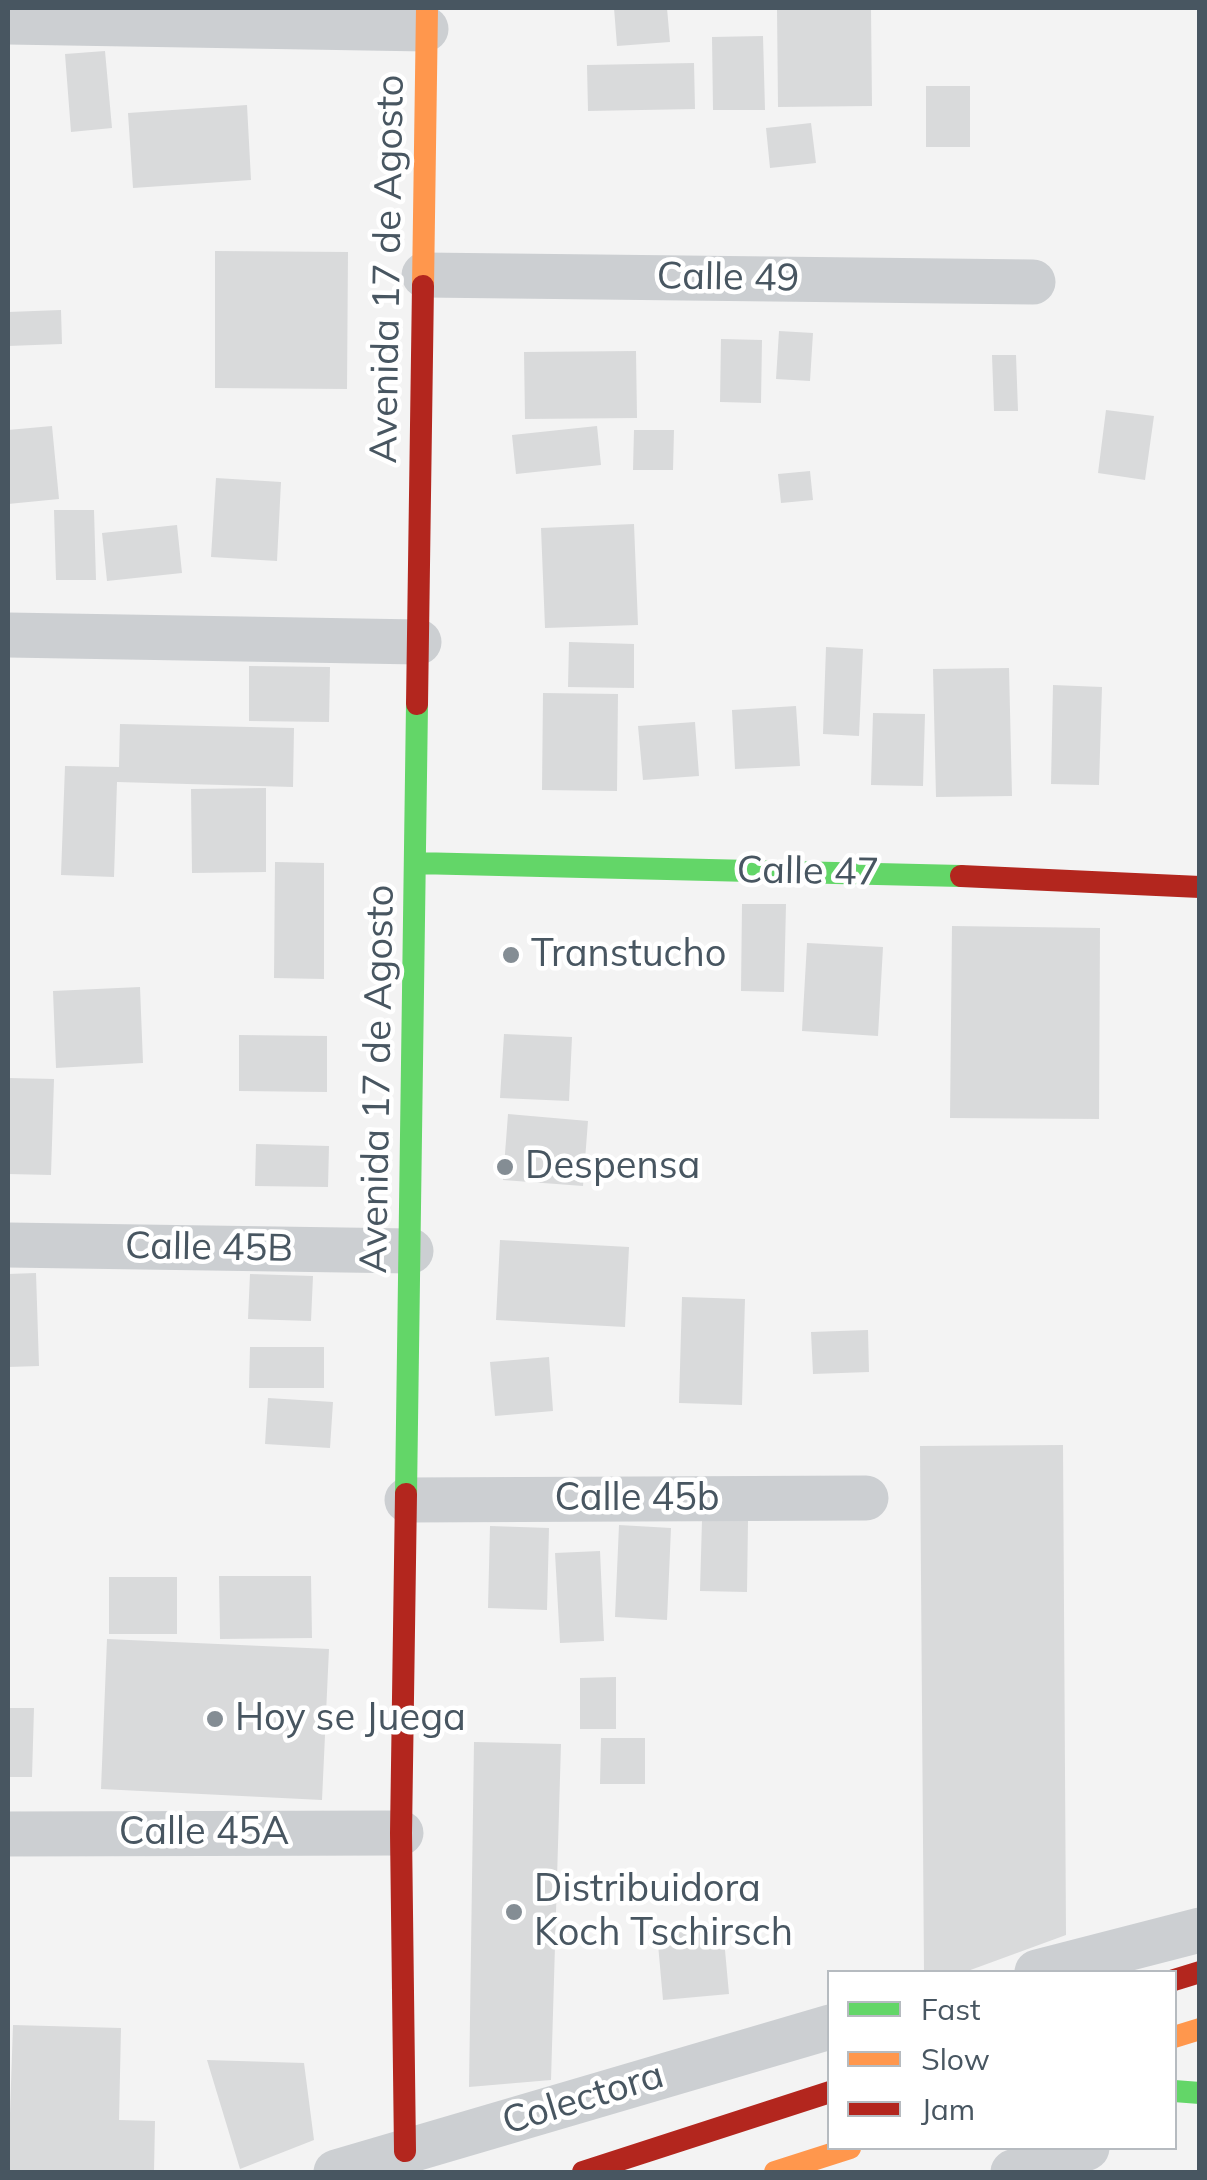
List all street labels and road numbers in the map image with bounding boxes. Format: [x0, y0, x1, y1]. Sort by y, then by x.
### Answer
street label: Avenida 17 de Agosto [362, 74, 414, 464]
street label: Calle 49 [656, 254, 800, 302]
street label: Calle 47 [736, 848, 880, 896]
street label: Avenida 17 de Agosto [352, 884, 404, 1274]
street label: Calle 45B [124, 1224, 294, 1272]
street label: Calle 45b [554, 1476, 720, 1522]
street label: Calle 45A [119, 1810, 289, 1856]
street label: Colectora [497, 2053, 669, 2145]

